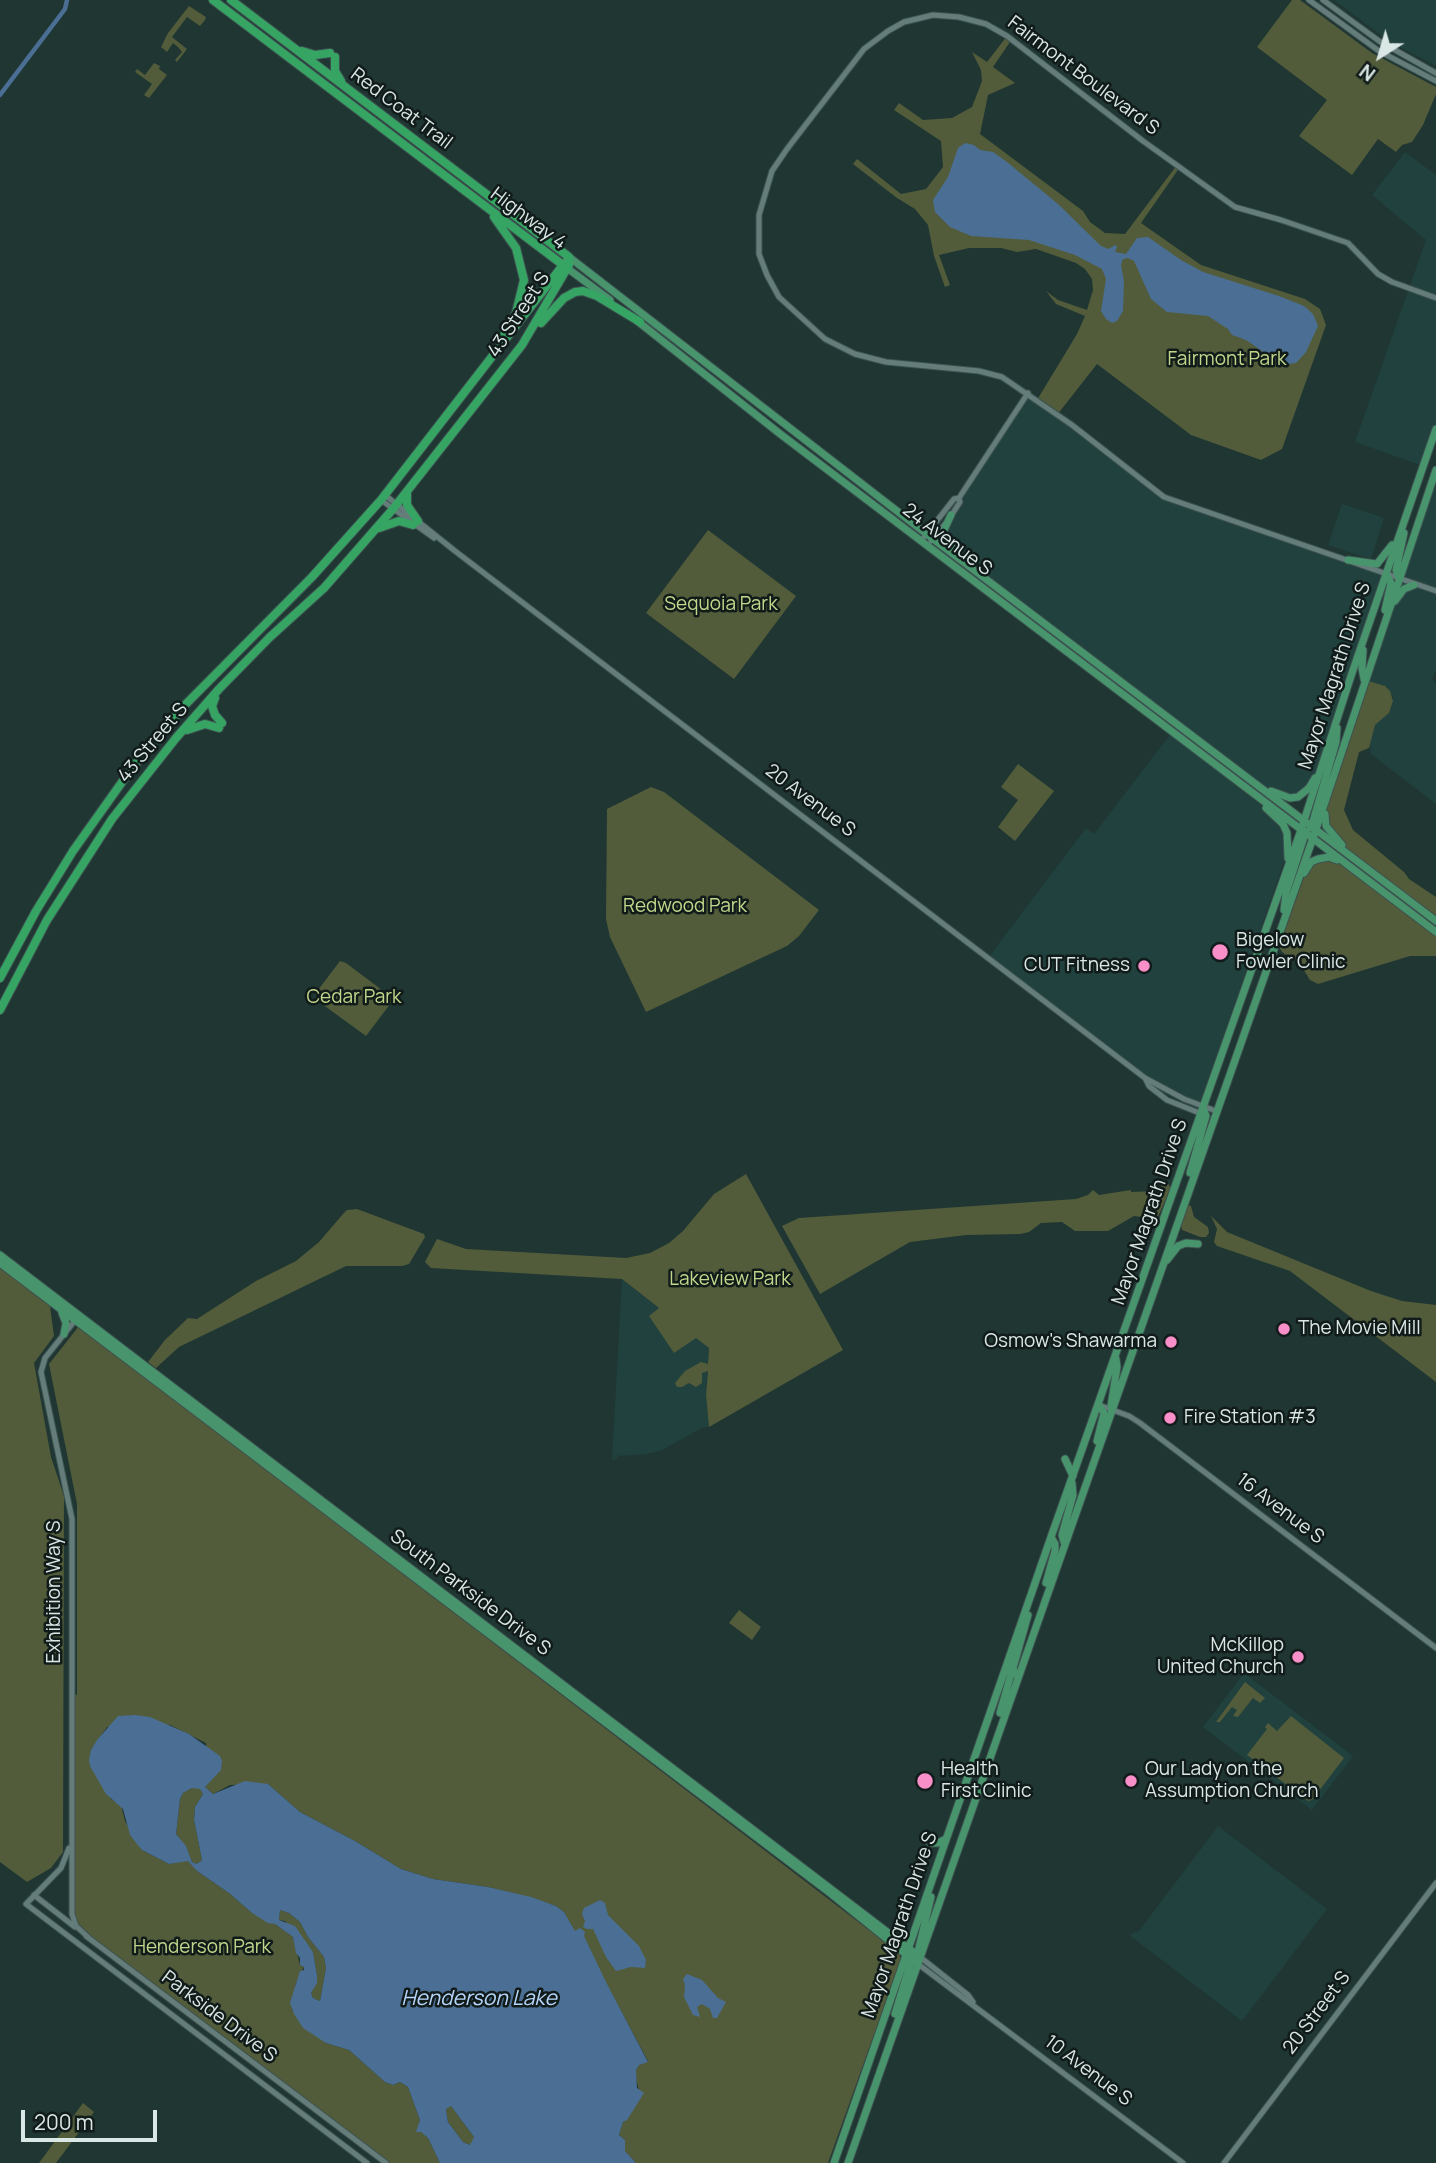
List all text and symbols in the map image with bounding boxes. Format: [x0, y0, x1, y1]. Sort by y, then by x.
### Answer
street label: Fairmont Boulevard S [1003, 12, 1163, 140]
north arrow [1345, 21, 1415, 91]
text: N [1354, 58, 1381, 87]
street label: Red Coat Trail [346, 63, 456, 155]
street label: Highway 4 [486, 183, 570, 255]
street label: 43 Street S [483, 268, 555, 362]
park label: Fairmont Park [1168, 349, 1286, 371]
street label: 24 Avenue S [898, 499, 996, 581]
street label: Mayor Magrath Drive S [1294, 580, 1376, 772]
park label: Sequoia Park [664, 594, 778, 616]
street label: 43 Street S [113, 699, 193, 787]
street label: 20 Avenue S [761, 760, 859, 842]
park label: Redwood Park [623, 896, 747, 918]
place label: Bigelow Fowler Clinic [1236, 930, 1346, 974]
marker: Bigelow Fowler Clinic [1210, 942, 1230, 962]
place label: CUT Fitness [1024, 955, 1130, 977]
marker: CUT Fitness [1136, 958, 1152, 974]
park label: Cedar Park [306, 987, 402, 1009]
street label: Mayor Magrath Drive S [1107, 1116, 1193, 1308]
park label: Lakeview Park [669, 1269, 791, 1291]
place label: The Movie Mill [1298, 1318, 1421, 1340]
marker: The Movie Mill [1276, 1321, 1292, 1337]
place label: Osmow's Shawarma [984, 1331, 1157, 1353]
marker: Osmow's Shawarma [1163, 1334, 1179, 1350]
place label: Fire Station #3 [1184, 1407, 1316, 1429]
marker: Fire Station #3 [1162, 1410, 1178, 1426]
street label: 16 Avenue S [1232, 1469, 1328, 1549]
street label: Exhibition Way S [44, 1520, 66, 1664]
street label: South Parkside Drive S [385, 1525, 555, 1661]
place label: McKillop United Church [1157, 1635, 1284, 1679]
marker: McKillop United Church [1290, 1649, 1306, 1665]
place label: Health First Clinic [941, 1759, 1032, 1803]
place label: Our Lady on the Assumption Church [1145, 1759, 1319, 1803]
marker: Health First Clinic [915, 1771, 935, 1791]
marker: Our Lady on the Assumption Church [1123, 1773, 1139, 1789]
street label: Mayor Magrath Drive S [857, 1829, 943, 2021]
park label: Henderson Park [133, 1937, 271, 1959]
street label: Parkside Drive S [157, 1966, 281, 2068]
street label: 20 Street S [1279, 1967, 1355, 2059]
water label: Henderson Lake [401, 1986, 557, 2012]
street label: 10 Avenue S [1040, 2031, 1136, 2111]
scale bar [24, 2096, 161, 2140]
text: 200 m [34, 2108, 94, 2136]

